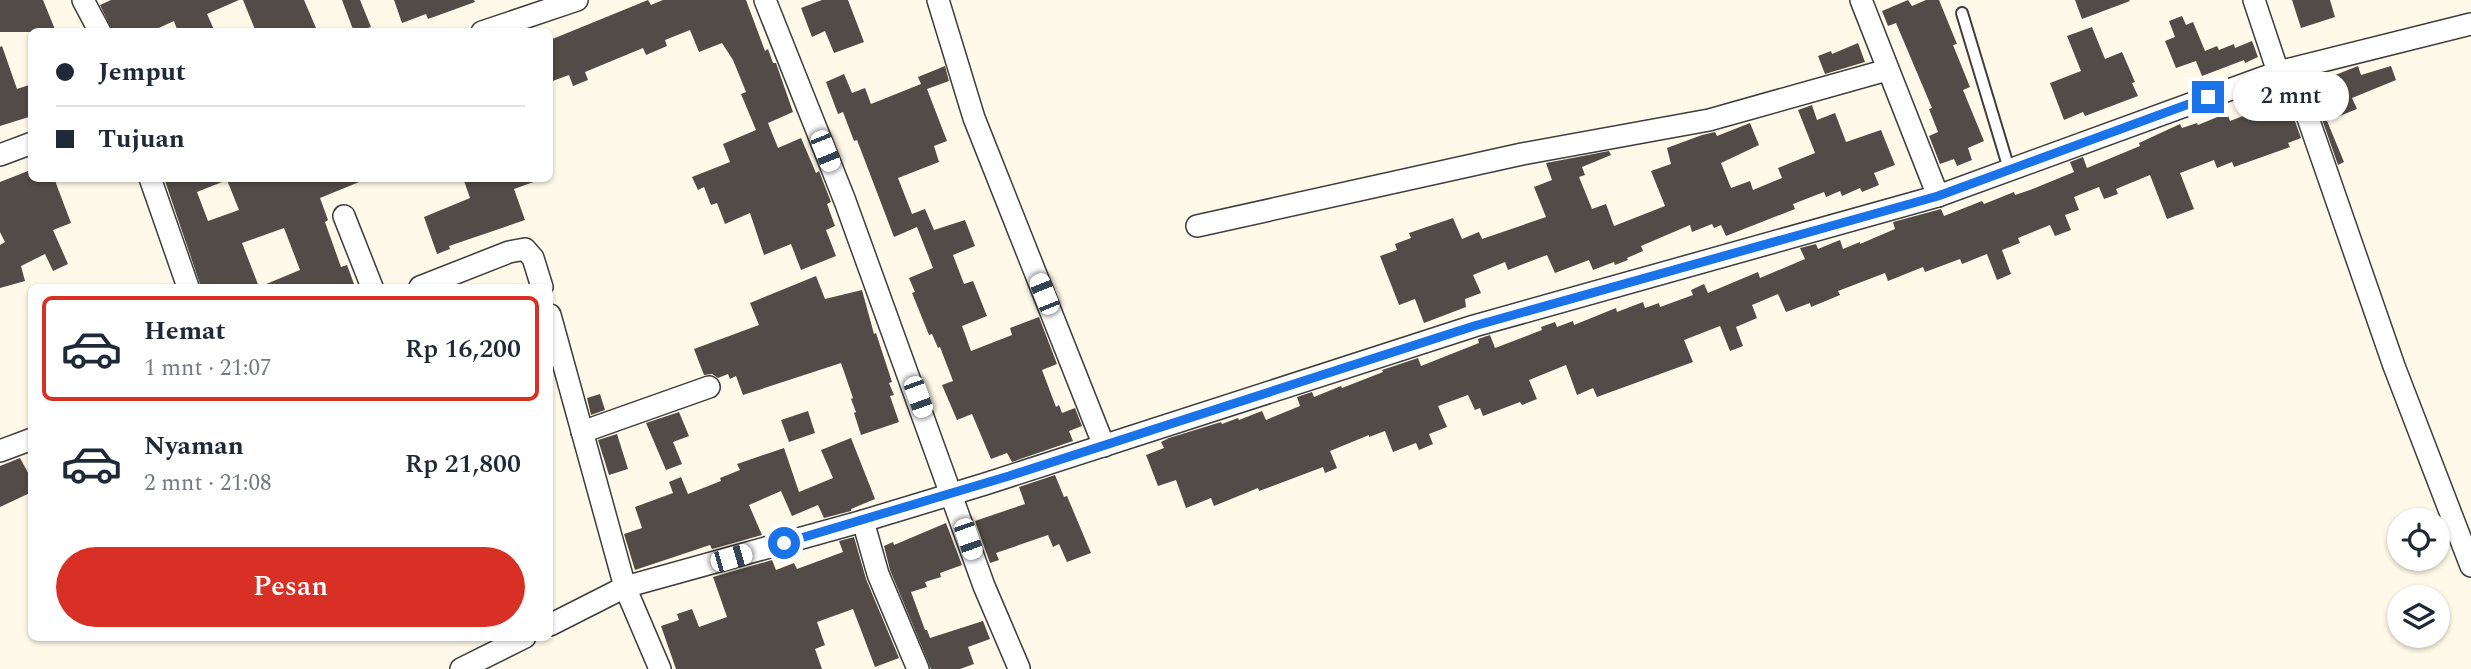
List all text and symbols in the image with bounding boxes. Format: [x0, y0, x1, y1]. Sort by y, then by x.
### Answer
text: Jemput [98, 52, 186, 92]
callout: 2 mnt [2232, 72, 2348, 122]
text: 2 mnt [2261, 79, 2321, 114]
route end [2192, 81, 2224, 113]
text: Tujuan [98, 119, 185, 159]
car [808, 128, 843, 174]
car [1027, 271, 1062, 317]
text: Hemat [144, 311, 225, 351]
icon: car [60, 317, 123, 380]
text: Rp 16,200 [405, 329, 521, 369]
text: 1 mnt · 21:07 [144, 351, 272, 386]
car [901, 374, 936, 420]
text: Nyaman [144, 426, 244, 466]
icon: car [60, 432, 123, 495]
text: Rp 21,800 [405, 444, 521, 484]
text: 2 mnt · 21:08 [144, 466, 272, 501]
map controls [2387, 508, 2450, 648]
button: locate [2387, 508, 2450, 571]
car [952, 516, 985, 562]
route start [768, 527, 800, 559]
car [708, 542, 755, 574]
button: Pesan [56, 547, 525, 627]
button: layers [2387, 585, 2450, 648]

